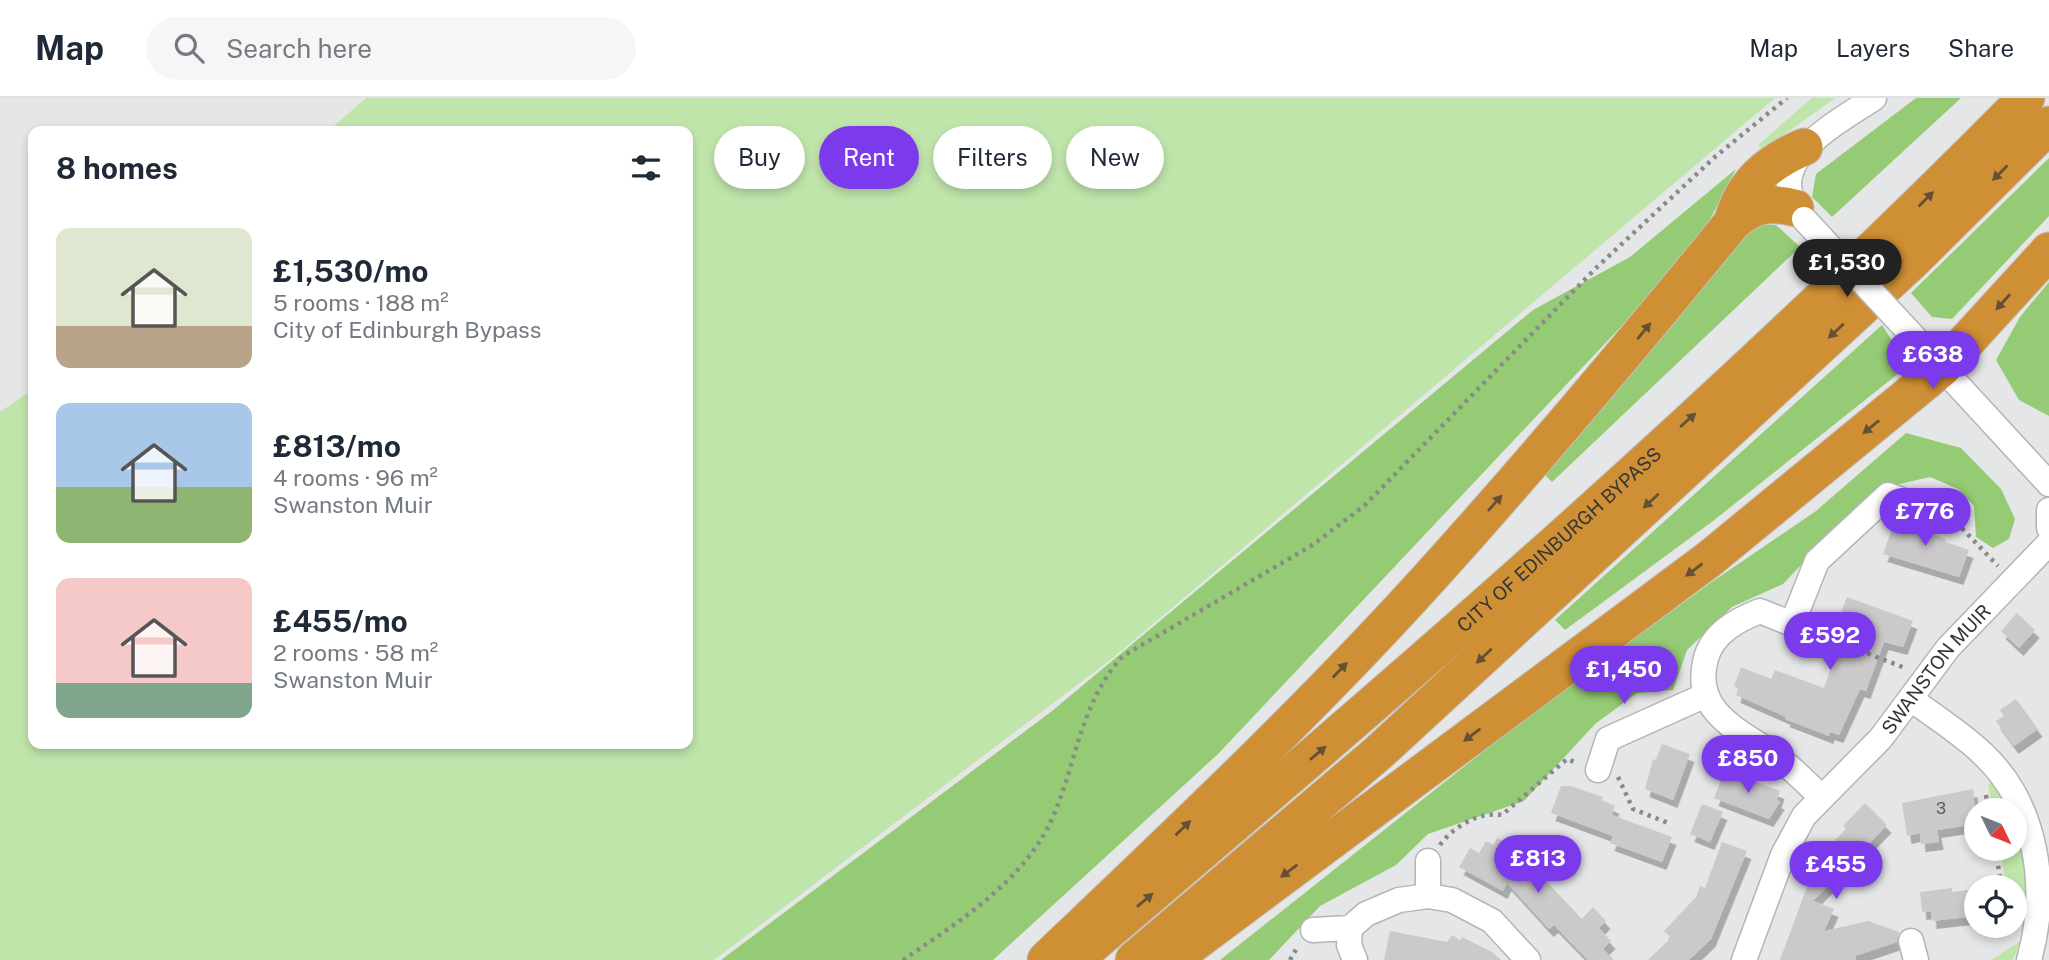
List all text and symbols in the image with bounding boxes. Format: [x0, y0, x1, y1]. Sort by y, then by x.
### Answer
search box [146, 17, 636, 80]
text: Map [35, 29, 104, 67]
icon: search [170, 29, 208, 67]
text: Search here [226, 33, 372, 64]
text: Map [1749, 34, 1798, 62]
text: Layers [1836, 34, 1910, 62]
text: Share [1948, 34, 2014, 62]
chip: Buy [714, 126, 805, 189]
chip: Rent [819, 126, 919, 189]
chip: Filters [933, 126, 1052, 189]
chip: New [1066, 126, 1164, 189]
icon: filters [627, 149, 665, 187]
text: 8 homes [56, 150, 178, 186]
one-way arrow [1992, 165, 2009, 182]
one-way arrow [1918, 191, 1934, 208]
pin: £1,530 [1790, 240, 1904, 299]
text: £1,530 [1809, 248, 1885, 275]
text: £1,530/mo [273, 253, 429, 289]
icon: home [112, 256, 196, 340]
text: 5 rooms · 188 m² [273, 289, 449, 316]
one-way arrow [1995, 293, 2011, 311]
text: City of Edinburgh Bypass [273, 316, 541, 343]
one-way arrow [1636, 322, 1651, 339]
one-way arrow [1828, 322, 1845, 338]
pin: £638 [1892, 331, 1974, 391]
text: £638 [1903, 340, 1963, 367]
one-way arrow [1679, 413, 1696, 429]
one-way arrow [1862, 419, 1879, 434]
text: £813/mo [273, 428, 401, 464]
icon: home [112, 431, 196, 515]
street label: CITY OF EDINBURGH BYPASS [1452, 442, 1666, 637]
text: 4 rooms · 96 m² [273, 464, 438, 491]
pin: £776 [1884, 489, 1966, 548]
text: Swanston Muir [273, 491, 433, 518]
one-way arrow [1643, 493, 1660, 509]
one-way arrow [1487, 494, 1503, 512]
text: £776 [1896, 497, 1954, 524]
one-way arrow [1685, 563, 1703, 577]
street label: SWANSTON MUIR [1877, 600, 1995, 738]
text: £455/mo [273, 603, 408, 639]
icon: home [112, 606, 196, 690]
pin: £592 [1789, 612, 1871, 672]
text: £592 [1800, 621, 1860, 648]
text: 2 rooms · 58 m² [273, 639, 438, 666]
pin: £1,450 [1567, 646, 1681, 706]
one-way arrow [1475, 647, 1492, 663]
text: £1,450 [1586, 655, 1662, 682]
one-way arrow [1332, 662, 1348, 679]
text: Swanston Muir [273, 666, 433, 693]
one-way arrow [1463, 728, 1481, 742]
pin: £850 [1707, 736, 1789, 795]
text: £850 [1718, 744, 1778, 771]
one-way arrow [1310, 746, 1327, 761]
north arrow [1964, 798, 2026, 861]
map controls [1964, 798, 2027, 938]
house number: 3 [1936, 799, 1946, 818]
one-way arrow [1174, 820, 1191, 836]
pin: £813 [1497, 836, 1579, 895]
pin: £455 [1795, 842, 1877, 901]
text: £813 [1510, 844, 1566, 871]
text: £455 [1806, 850, 1866, 877]
one-way arrow [1280, 863, 1298, 877]
button: locate [1964, 875, 2027, 938]
one-way arrow [1136, 892, 1154, 908]

